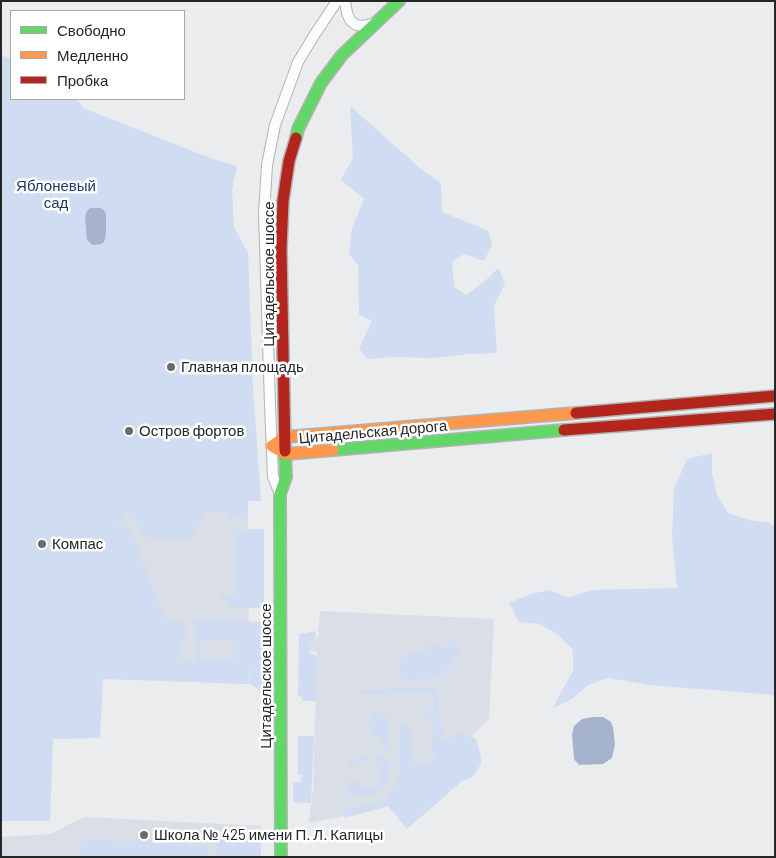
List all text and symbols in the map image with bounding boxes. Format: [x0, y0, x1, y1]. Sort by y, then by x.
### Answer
legend [10, 10, 185, 100]
text: Свободно [57, 21, 126, 39]
text: Медленно [57, 46, 128, 64]
text: Пробка [57, 71, 108, 89]
park label: Яблоневый сад [16, 177, 96, 212]
street label: Цитадельское шоссе [260, 201, 278, 347]
place label: Главная площадь [181, 358, 304, 376]
marker: Главная площадь [165, 361, 177, 373]
street label: Цитадельская дорога [298, 417, 448, 447]
place label: Остров фортов [139, 422, 244, 440]
marker: Остров фортов [123, 425, 135, 437]
place label: Компас [52, 535, 103, 553]
marker: Компас [36, 538, 48, 550]
street label: Цитадельское шоссе [257, 603, 275, 749]
place label: Школа № 425 имени П. Л. Капицы [154, 826, 383, 844]
marker: Школа № 425 имени П. Л. Капицы [138, 829, 150, 841]

